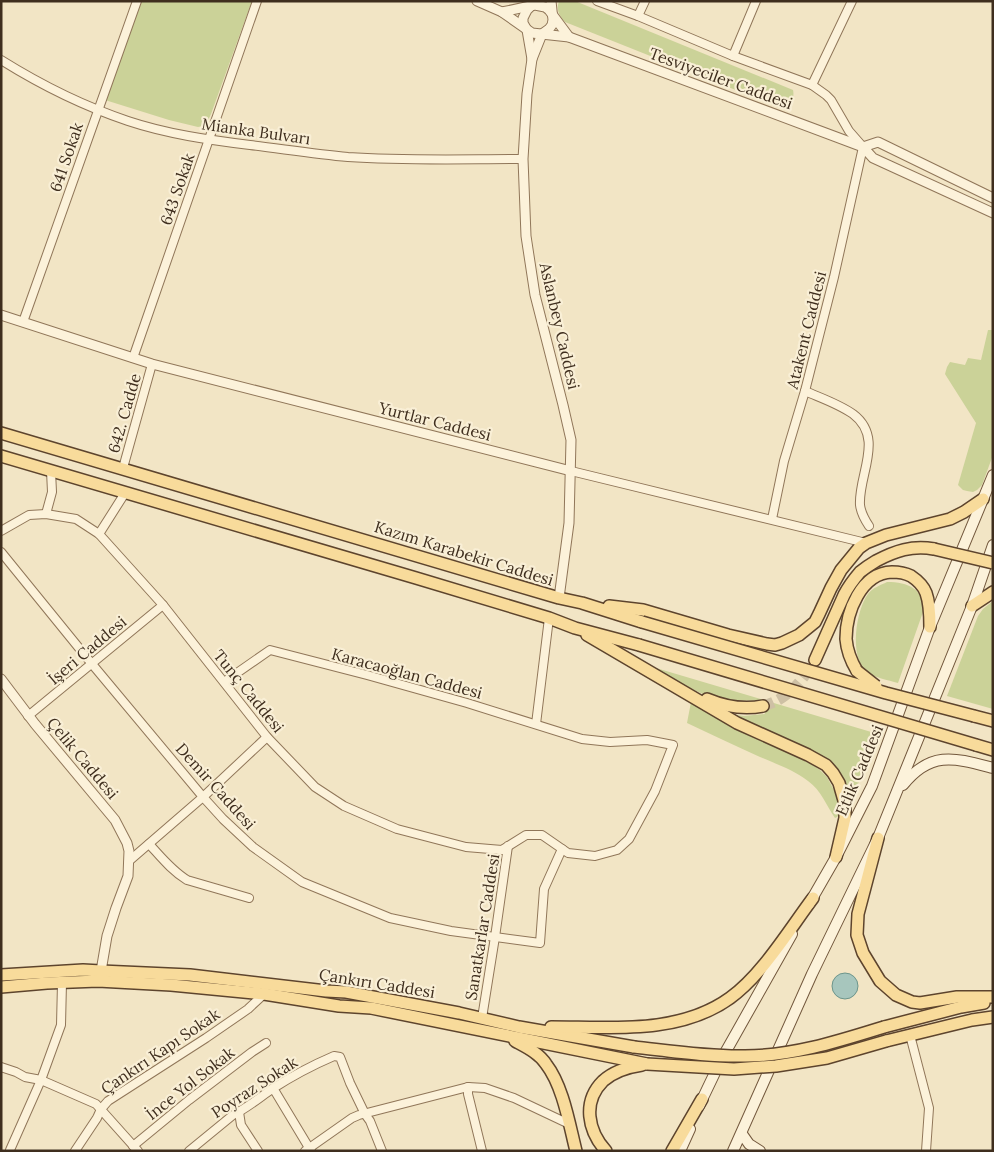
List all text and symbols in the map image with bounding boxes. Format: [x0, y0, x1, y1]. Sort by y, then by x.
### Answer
street label: Tesviyeciler Caddesi [647, 43, 795, 113]
street label: Mianka Bulvarı [200, 113, 312, 149]
street label: 641 Sokak [45, 119, 87, 194]
street label: 643 Sokak [155, 150, 199, 228]
street label: Aslanbey Caddesi [535, 260, 584, 391]
street label: Atakent Caddesi [781, 269, 830, 392]
street label: 642. Cadde [103, 371, 145, 455]
street label: Yurtlar Caddesi [376, 397, 493, 445]
street label: Kazım Karabekir Caddesi [372, 516, 556, 590]
street label: İşeri Caddesi [44, 611, 130, 689]
street label: Karacaoğlan Caddesi [329, 643, 485, 703]
street label: Tunç Caddesi [209, 645, 289, 737]
street label: Çelik Caddesi [43, 713, 123, 803]
street label: Etlik Caddesi [831, 722, 887, 818]
street label: Demir Caddesi [172, 739, 260, 833]
street label: Sanatkarlar Caddesi [461, 852, 503, 1002]
street label: Çankırı Caddesi [318, 964, 436, 1002]
street label: Çankırı Kapı Sokak [97, 1004, 224, 1098]
street label: İnce Yol Sokak [142, 1042, 239, 1124]
street label: Poyraz Sokak [207, 1052, 301, 1122]

